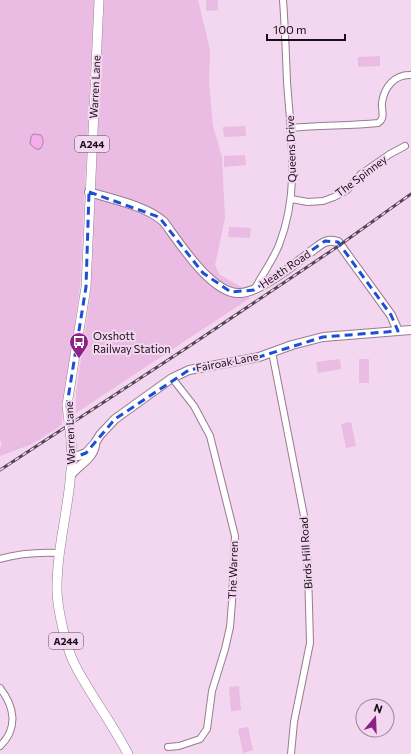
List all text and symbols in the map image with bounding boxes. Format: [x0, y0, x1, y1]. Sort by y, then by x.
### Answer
scale bar [267, 16, 345, 42]
text: 100 m [273, 22, 307, 36]
street label: Warren Lane [86, 55, 103, 119]
street label: Queens Drive [283, 115, 298, 183]
road number: A244 [75, 136, 109, 152]
street label: The Spinney [332, 152, 389, 199]
street label: Heath Road [257, 247, 313, 290]
place label: Oxshott Railway Station [93, 329, 171, 355]
bus stop icon: Oxshott Railway Station [68, 331, 90, 359]
street label: Fairoak Lane [195, 349, 259, 374]
street label: Warren Lane [62, 401, 77, 465]
street label: Birds Hill Road [297, 517, 314, 589]
street label: The Warren [225, 541, 240, 599]
road number: A244 [49, 633, 83, 649]
north arrow [355, 698, 395, 738]
text: N [372, 701, 384, 716]

